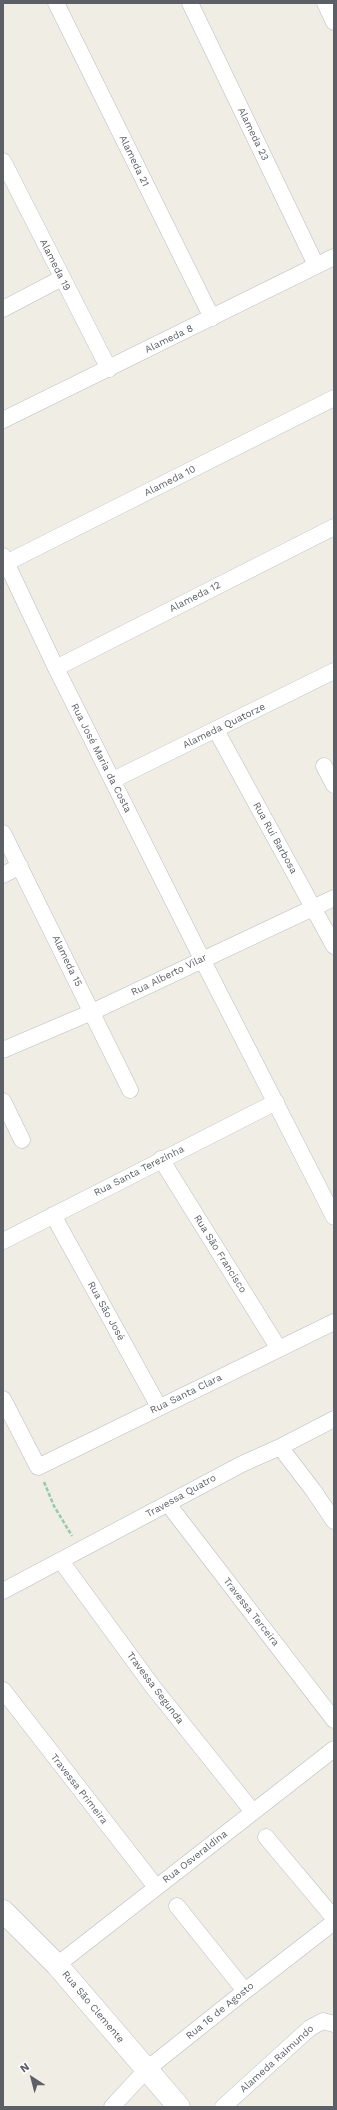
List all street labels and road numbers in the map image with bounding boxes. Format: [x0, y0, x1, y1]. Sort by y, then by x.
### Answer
street label: Alameda 23 [235, 105, 271, 163]
street label: Alameda 21 [116, 133, 152, 189]
street label: Alameda 19 [37, 237, 73, 293]
street label: Alameda 8 [143, 322, 195, 356]
street label: Alameda 10 [142, 463, 198, 499]
street label: Alameda 12 [167, 579, 223, 615]
street label: Rua José Maria da Costa [68, 701, 134, 815]
street label: Alameda Quatorze [181, 701, 267, 751]
street label: Rua Rui Barbosa [250, 800, 300, 876]
street label: Alameda 15 [49, 933, 85, 989]
street label: Rua Alberto Vilar [129, 951, 209, 999]
street label: Rua Santa Terezinha [92, 1143, 186, 1199]
street label: Rua São Francisco [191, 1213, 249, 1295]
street label: Rua São José [85, 1279, 127, 1343]
street label: Rua Santa Clara [148, 1371, 224, 1417]
street label: Travessa Quatro [144, 1472, 218, 1520]
street label: Travessa Terceira [221, 1575, 281, 1649]
street label: Travessa Segunda [124, 1650, 186, 1726]
street label: Travessa Primeira [48, 1752, 110, 1826]
street label: Rua Osveraldina [160, 1828, 230, 1886]
street label: Rua São Clemente [59, 1969, 127, 2045]
street label: Rua 16 de Agosto [184, 1980, 256, 2042]
street label: Alameda Raimundo [238, 2023, 316, 2095]

